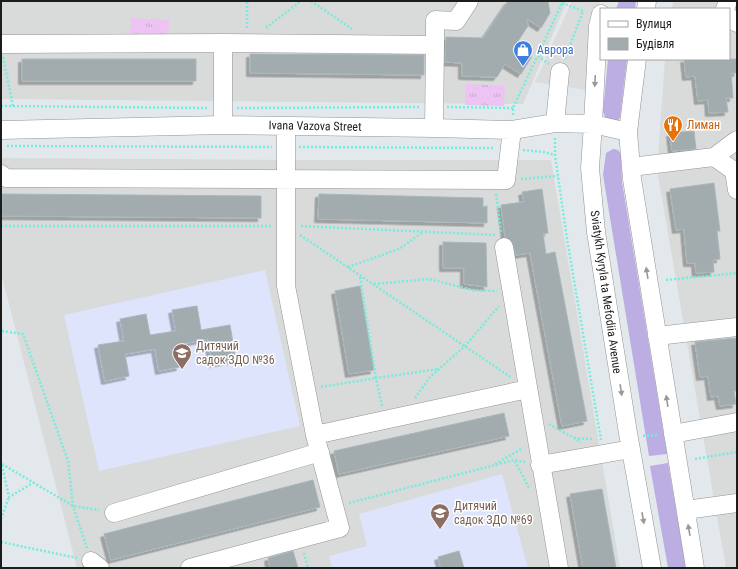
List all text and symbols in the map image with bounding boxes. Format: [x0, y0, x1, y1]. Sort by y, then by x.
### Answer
legend [600, 8, 730, 60]
text: Вулиця [636, 17, 672, 31]
text: Будівля [636, 37, 674, 51]
shop icon: Аврора [512, 39, 534, 67]
place label: Аврора [537, 43, 574, 57]
one-way arrow [592, 75, 599, 87]
restaurant icon: Лиман [662, 114, 684, 142]
street label: Ivana Vazova Street [268, 118, 362, 134]
place label: Лиман [687, 118, 720, 132]
street label: Sviatykh Kyryla ta Mefodiia Avenue [588, 209, 624, 375]
one-way arrow [644, 267, 650, 279]
place label: Дитячий садок ЗДО №36 [196, 339, 275, 367]
school or university icon: Дитячий садок ЗДО №36 [171, 342, 193, 370]
one-way arrow [618, 384, 624, 396]
one-way arrow [664, 395, 670, 407]
place label: Дитячий садок ЗДО №69 [454, 499, 533, 527]
school or university icon: Дитячий садок ЗДО №69 [429, 502, 451, 530]
one-way arrow [641, 512, 647, 524]
one-way arrow [686, 523, 692, 536]

